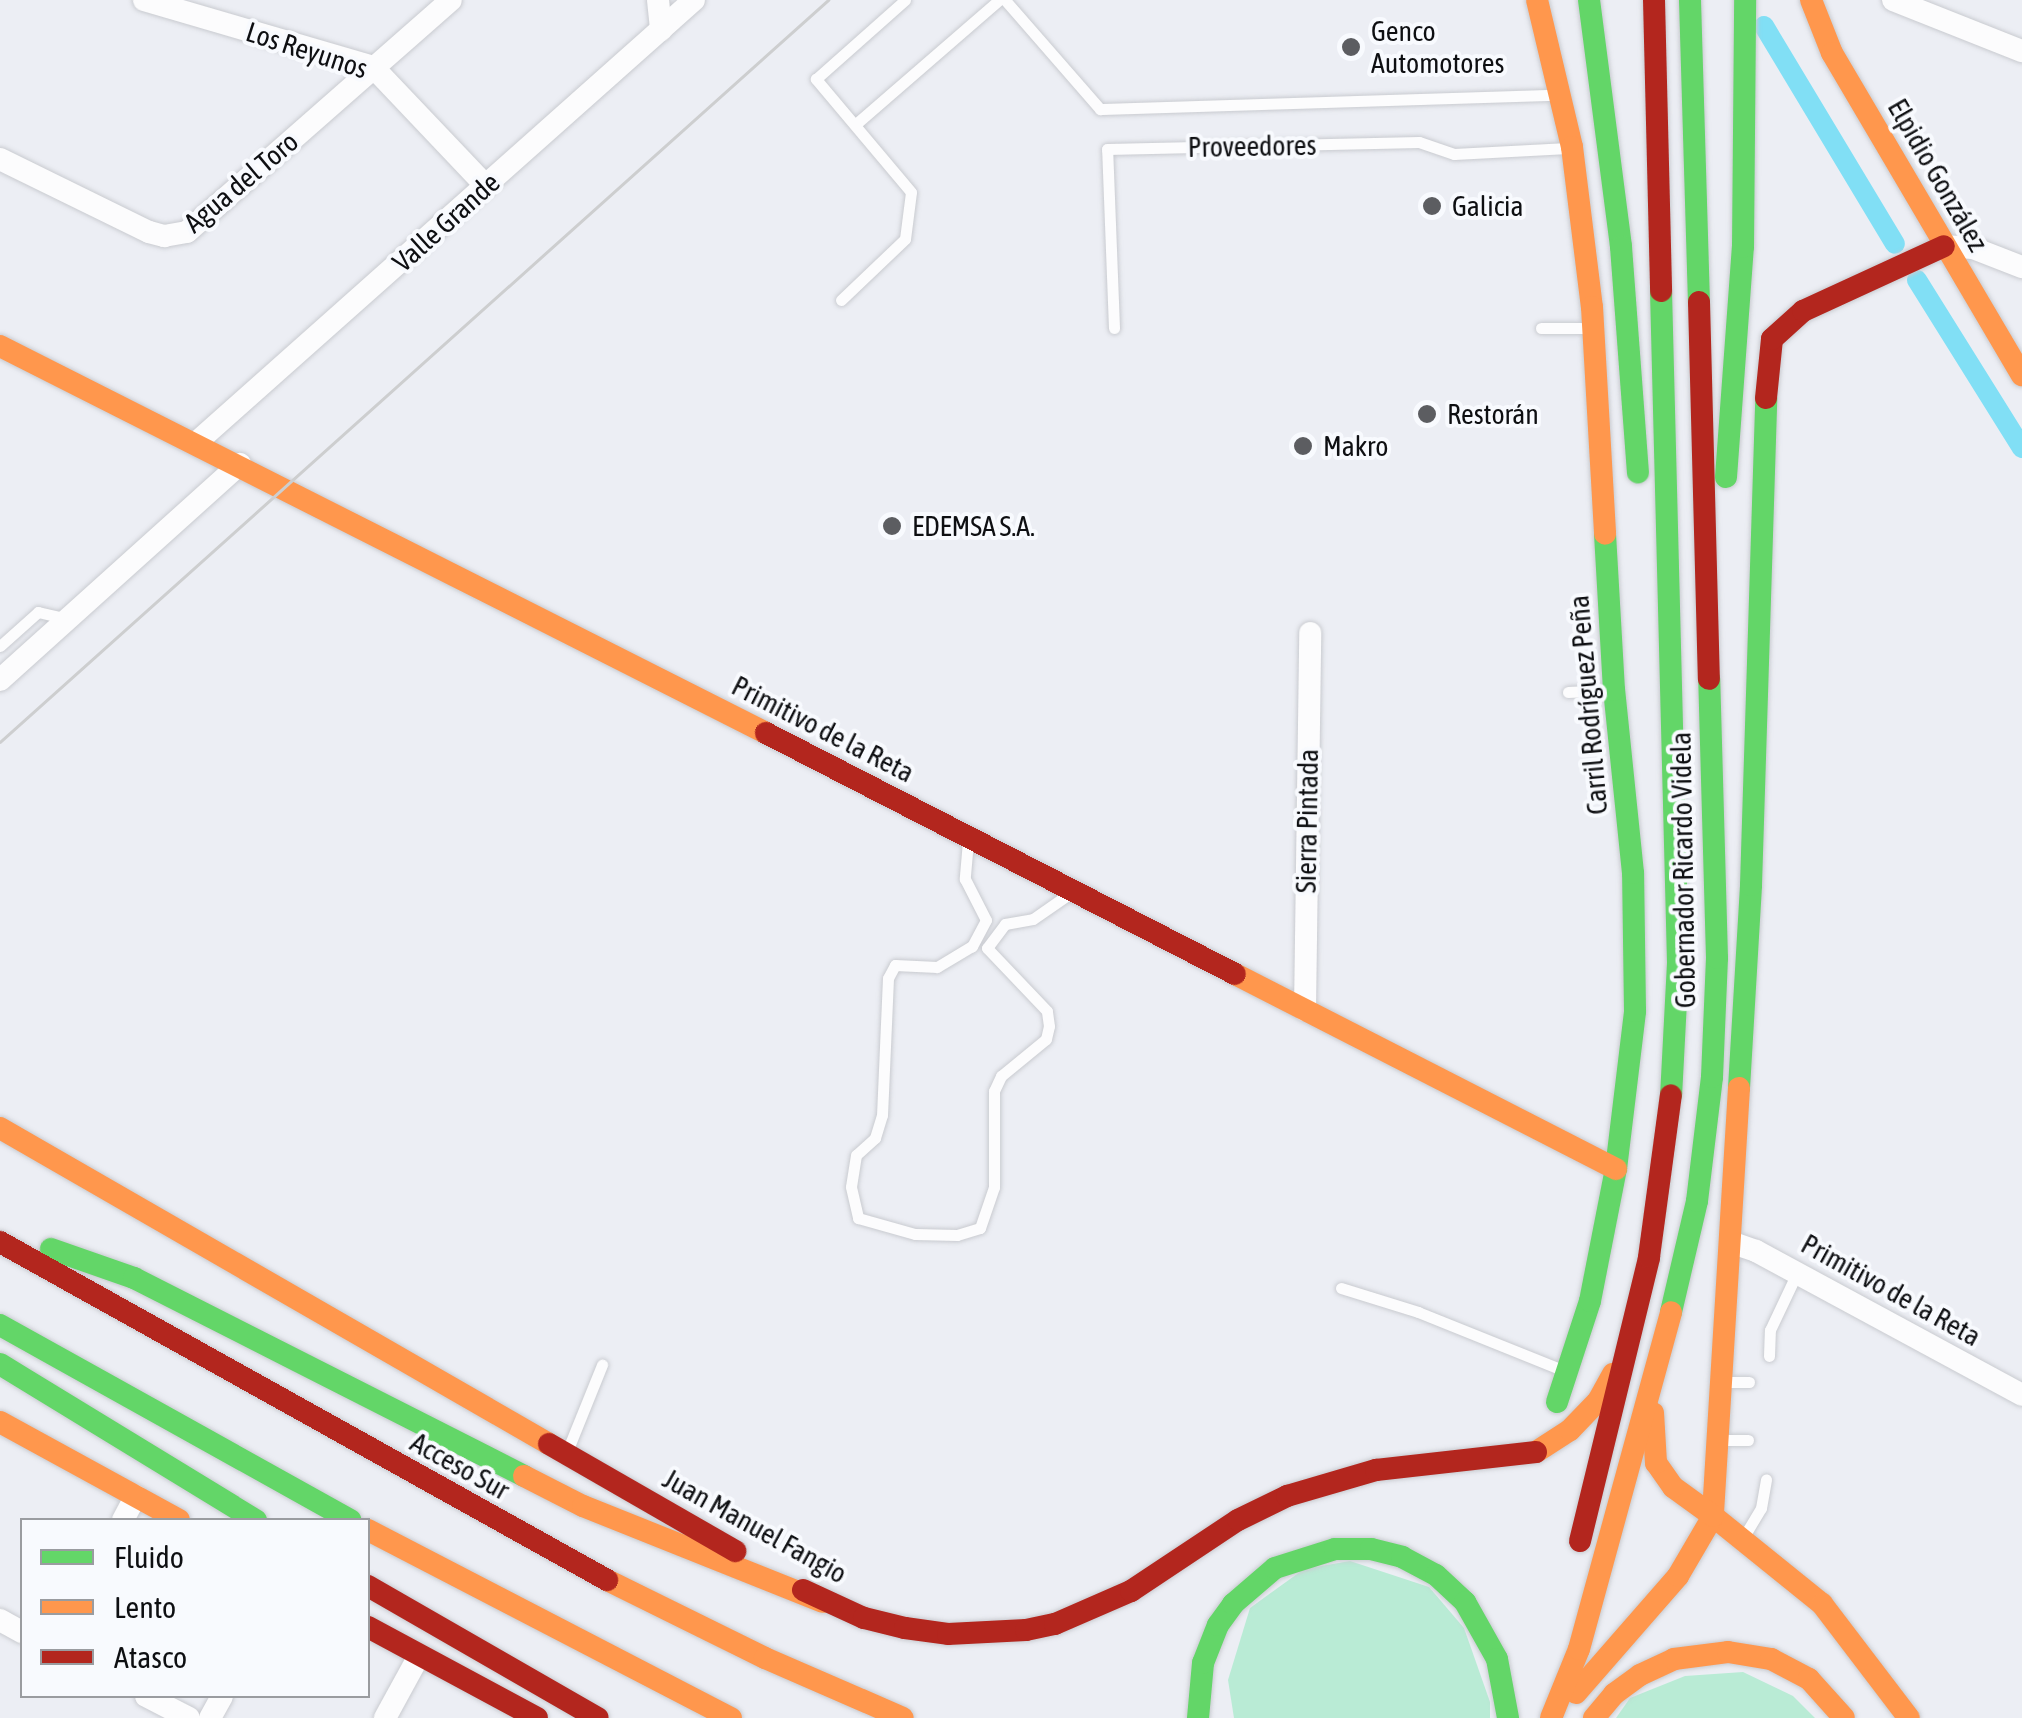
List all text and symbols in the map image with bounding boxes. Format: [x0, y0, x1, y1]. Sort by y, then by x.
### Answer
place label: Genco Automotores [1371, 14, 1504, 80]
street label: Los Reyunos [242, 15, 372, 85]
marker: Genco Automotores [1340, 36, 1362, 58]
street label: Elpidio González [1881, 93, 1995, 257]
street label: Agua del Toro [177, 125, 305, 239]
street label: Proveedores [1187, 128, 1317, 164]
street label: Valle Grande [386, 165, 506, 279]
place label: Galicia [1452, 189, 1524, 223]
marker: Galicia [1421, 195, 1443, 217]
place label: Restorán [1447, 397, 1539, 431]
marker: Restorán [1416, 403, 1438, 425]
place label: Makro [1323, 429, 1389, 463]
marker: Makro [1292, 435, 1314, 457]
place label: EDEMSA S.A. [912, 509, 1035, 543]
marker: EDEMSA S.A. [881, 515, 903, 537]
street label: Carril Rodríguez Peña [1562, 594, 1614, 816]
street label: Primitivo de la Reta [726, 669, 920, 789]
street label: Gobernador Ricardo Videla [1664, 732, 1702, 1008]
street label: Sierra Pintada [1289, 749, 1325, 893]
street label: Primitivo de la Reta [1796, 1227, 1986, 1353]
street label: Acceso Sur [405, 1425, 515, 1507]
street label: Juan Manuel Fangio [657, 1462, 853, 1590]
legend [20, 1518, 370, 1698]
text: Fluido [114, 1540, 184, 1574]
text: Lento [114, 1590, 176, 1624]
text: Atasco [114, 1640, 187, 1674]

